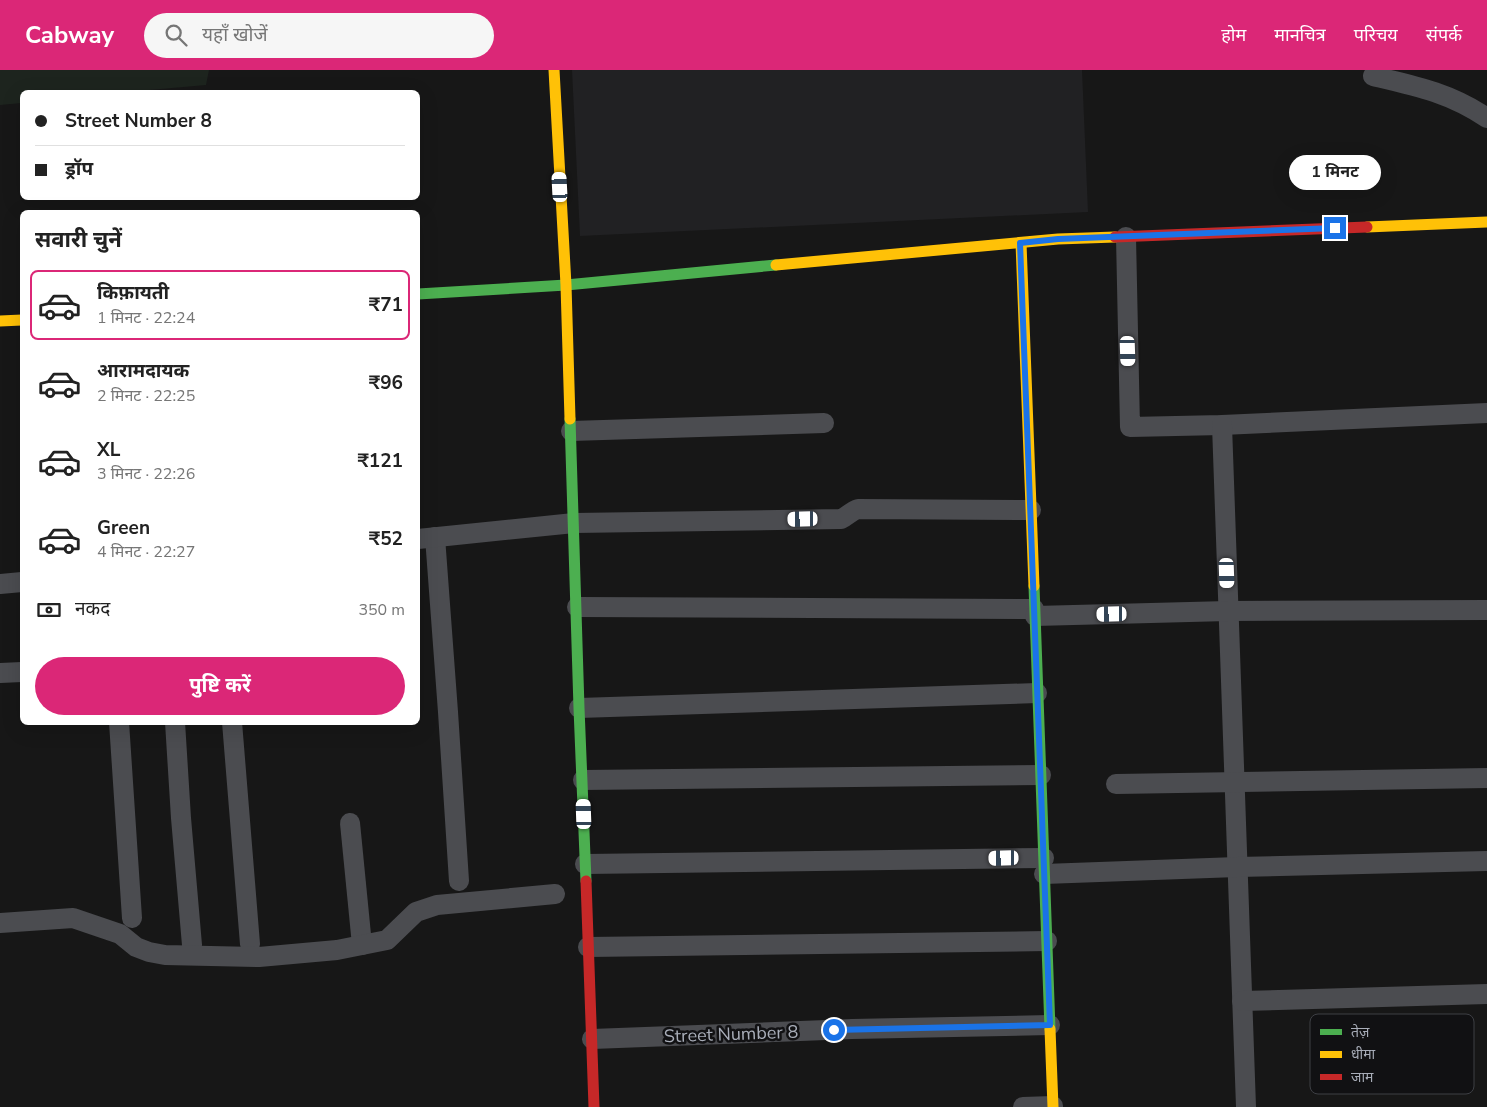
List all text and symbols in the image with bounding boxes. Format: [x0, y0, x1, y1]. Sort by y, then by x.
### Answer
search box [144, 13, 494, 58]
text: Cabway [25, 19, 114, 51]
icon: search [162, 21, 190, 49]
text: यहाँ खोजें [202, 22, 268, 48]
text: होम [1221, 23, 1246, 47]
text: मानचित्र [1274, 23, 1326, 47]
text: परिचय [1354, 23, 1398, 47]
text: संपर्क [1426, 23, 1462, 47]
text: Street Number 8 [65, 108, 212, 134]
text: ड्रॉप [65, 156, 93, 182]
callout: 1 मिनट [1289, 156, 1381, 190]
text: 1 मिनट [1311, 161, 1359, 183]
car [551, 172, 568, 202]
route end [1324, 217, 1346, 239]
text: सवारी चुनें [35, 225, 122, 255]
text: किफ़ायती [97, 280, 169, 306]
icon: car [37, 283, 82, 328]
text: ₹71 [369, 292, 403, 318]
text: 1 मिनट · 22:24 [97, 307, 195, 329]
car [1119, 336, 1136, 366]
text: आरामदायक [97, 358, 189, 384]
icon: car [37, 361, 82, 406]
text: ₹96 [369, 370, 403, 396]
text: 2 मिनट · 22:25 [97, 385, 195, 407]
text: XL [97, 437, 120, 463]
icon: car [37, 439, 82, 484]
text: ₹121 [357, 448, 403, 474]
text: 3 मिनट · 22:26 [97, 463, 195, 485]
car [787, 511, 818, 527]
text: Green [97, 515, 150, 541]
icon: car [37, 517, 82, 562]
text: ₹52 [369, 526, 403, 552]
text: 4 मिनट · 22:27 [97, 541, 195, 563]
car [1218, 558, 1235, 588]
icon: cash [35, 596, 63, 624]
text: नकद [75, 596, 110, 622]
text: 350 m [358, 599, 405, 621]
car [1096, 606, 1127, 622]
button: पुष्टि करें [35, 657, 405, 715]
car [575, 799, 592, 829]
car [988, 850, 1019, 866]
legend [1310, 1014, 1474, 1094]
route start [823, 1019, 845, 1041]
street label: Street Number 8 [663, 1020, 799, 1048]
text: तेज़ [1351, 1023, 1370, 1042]
text: धीमा [1351, 1045, 1376, 1064]
text: जाम [1351, 1068, 1374, 1087]

